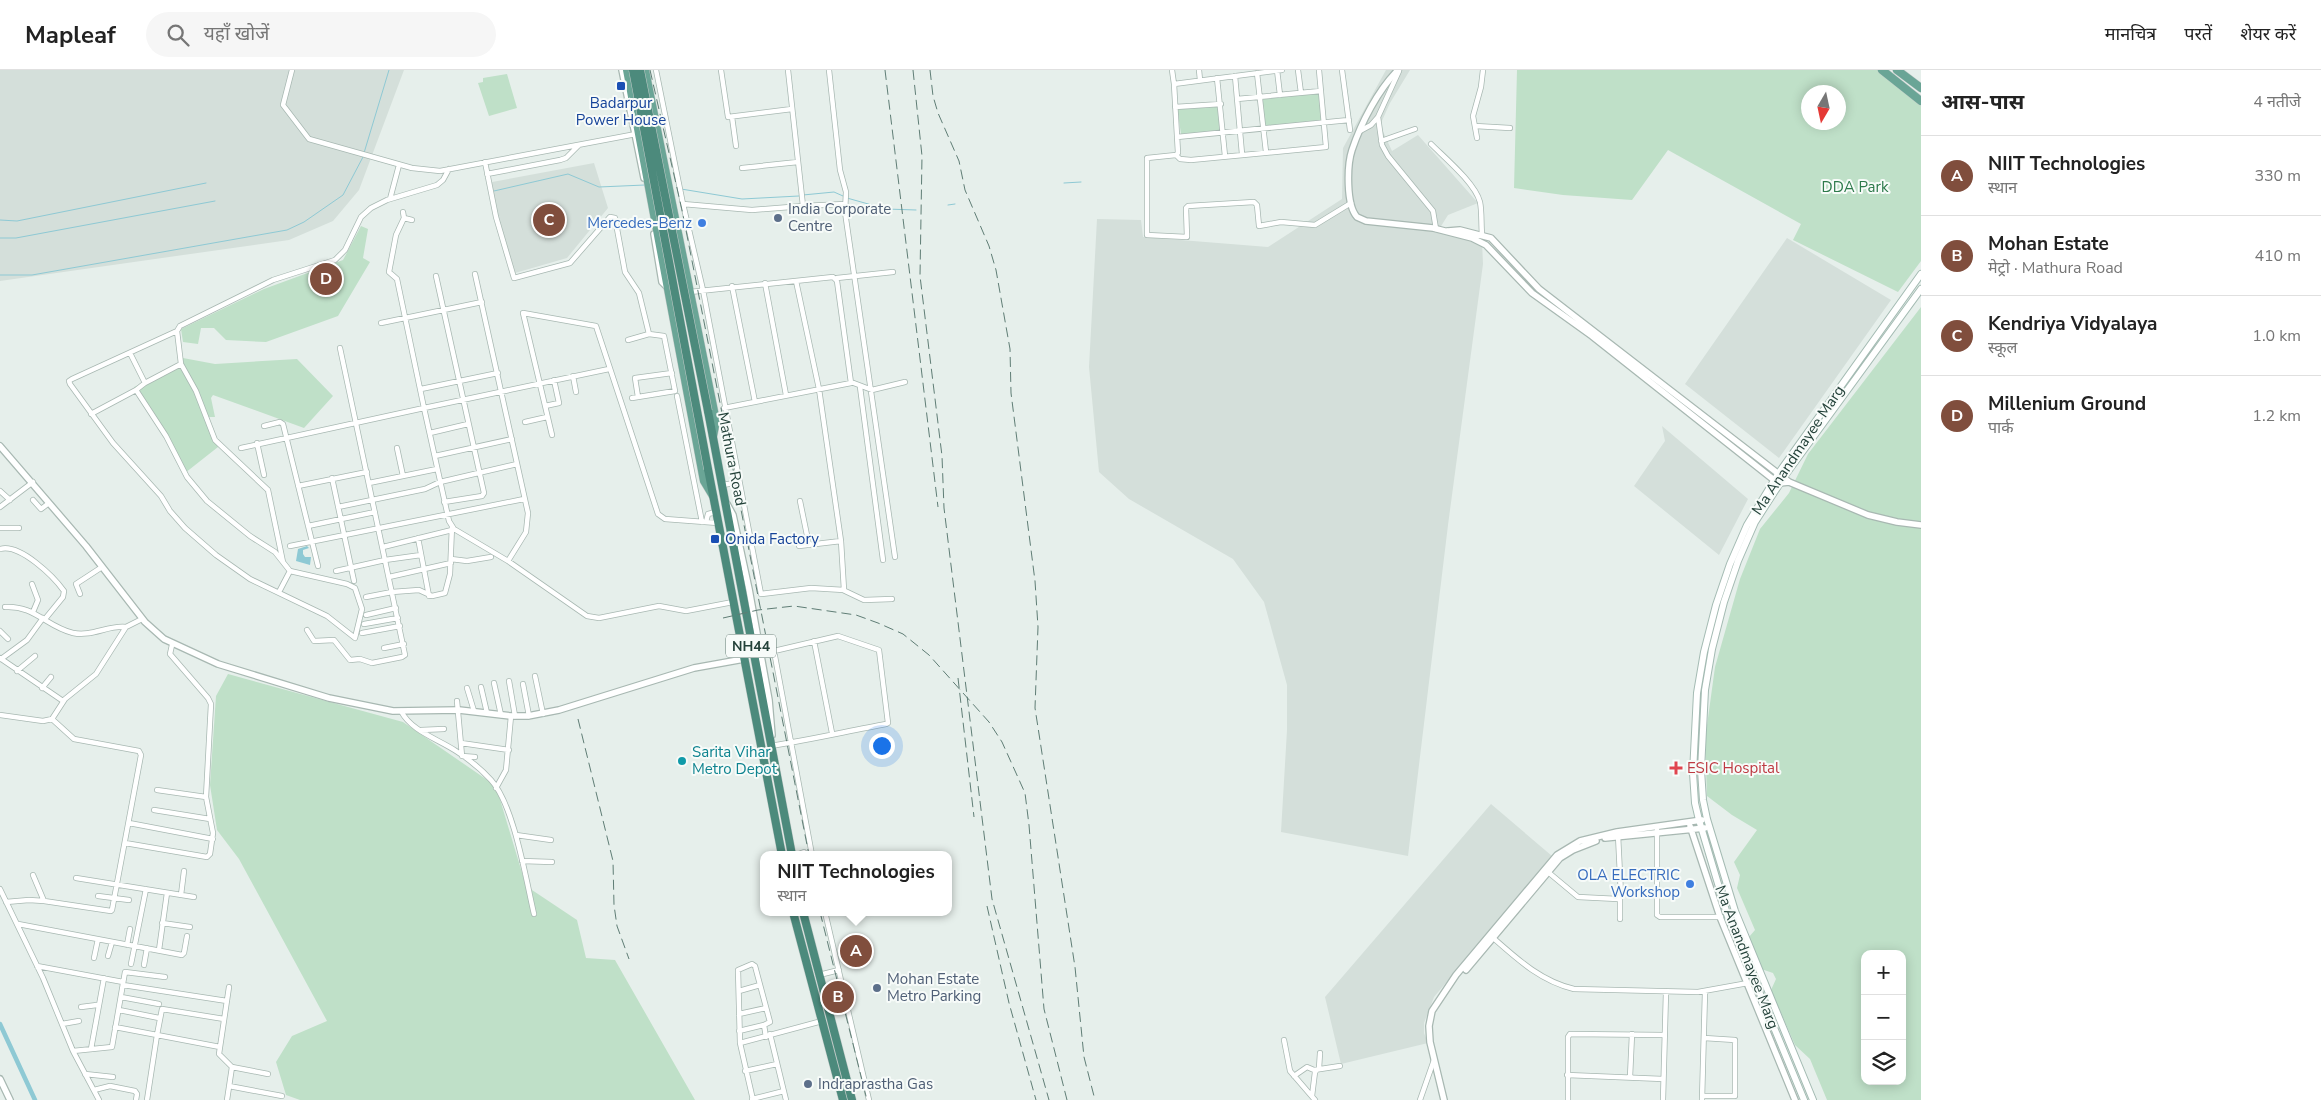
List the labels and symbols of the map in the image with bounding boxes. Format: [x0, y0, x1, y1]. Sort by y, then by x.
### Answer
marker: Badarpur Power House [615, 80, 627, 92]
north arrow [1801, 85, 1846, 130]
place label: Badarpur Power House [576, 93, 666, 130]
park label: DDA Park [1822, 177, 1889, 197]
place label: India Corporate Centre [788, 199, 891, 236]
pin: C [533, 201, 565, 239]
marker: India Corporate Centre [772, 212, 784, 224]
place label: Mercedes-Benz [587, 213, 692, 233]
marker: Mercedes-Benz [696, 217, 708, 229]
pin: D [310, 260, 342, 298]
street label: Ma Anandmayee Marg [1747, 381, 1849, 519]
street label: Mathura Road [713, 410, 751, 508]
place label: Onida Factory [725, 529, 819, 549]
marker: Onida Factory [709, 533, 721, 545]
road number: NH44 [726, 634, 776, 658]
your location [869, 733, 895, 759]
place label: Sarita Vihar Metro Depot [692, 742, 778, 779]
marker: Sarita Vihar Metro Depot [676, 755, 688, 767]
place label: ESIC Hospital [1687, 758, 1780, 778]
marker: ESIC Hospital [1669, 761, 1683, 775]
place label: OLA ELECTRIC Workshop [1577, 865, 1680, 902]
marker: OLA ELECTRIC Workshop [1684, 878, 1696, 890]
street label: Ma Anandmayee Marg [1710, 882, 1784, 1032]
pin: A [840, 932, 872, 970]
place label: Mohan Estate Metro Parking [887, 969, 981, 1006]
pin: B [822, 978, 854, 1016]
marker: Mohan Estate Metro Parking [871, 982, 883, 994]
place label: Indraprastha Gas [818, 1074, 933, 1094]
marker: Indraprastha Gas [802, 1078, 814, 1090]

